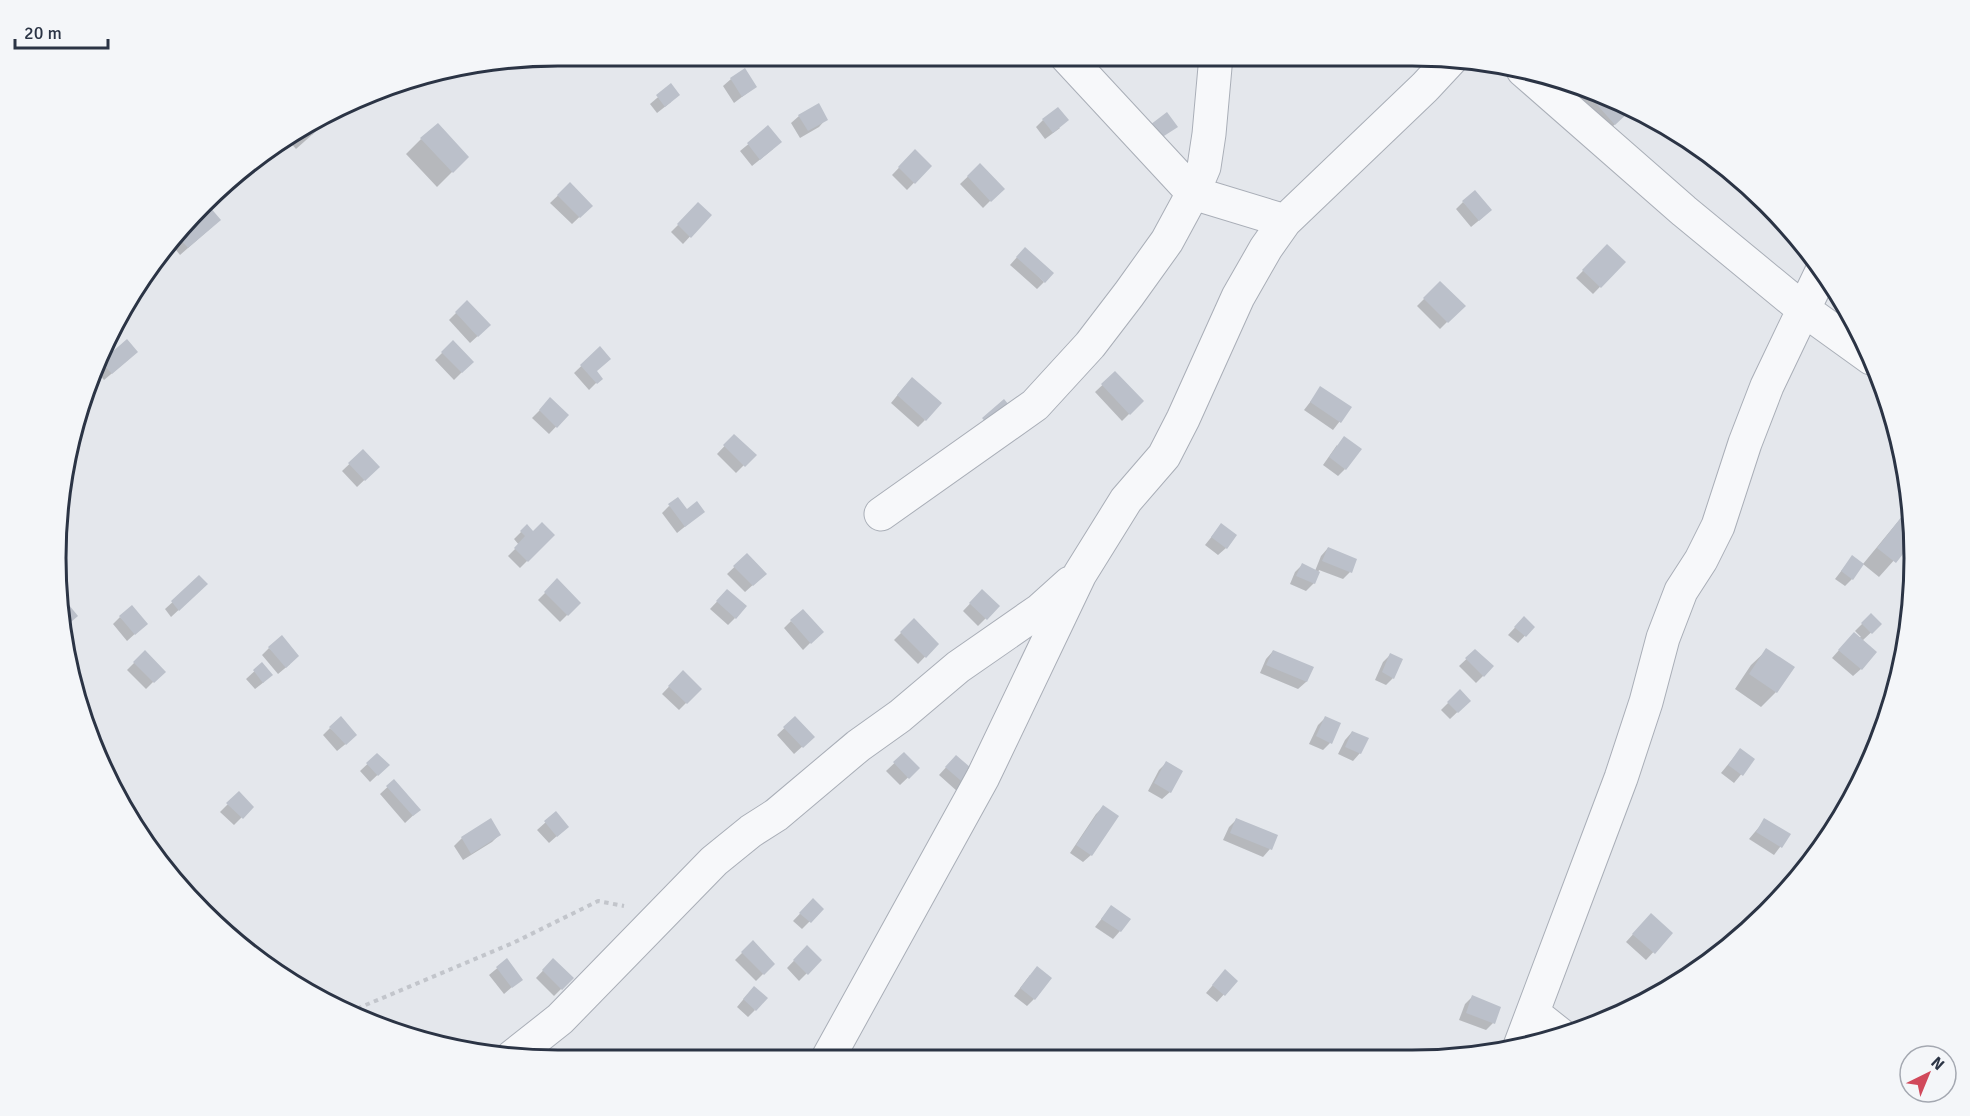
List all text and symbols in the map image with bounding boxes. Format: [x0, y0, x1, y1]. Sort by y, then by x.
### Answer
scale bar [15, 12, 108, 50]
text: 20 m [24, 22, 62, 44]
north arrow [1898, 1044, 1958, 1104]
text: N [1927, 1053, 1948, 1075]

